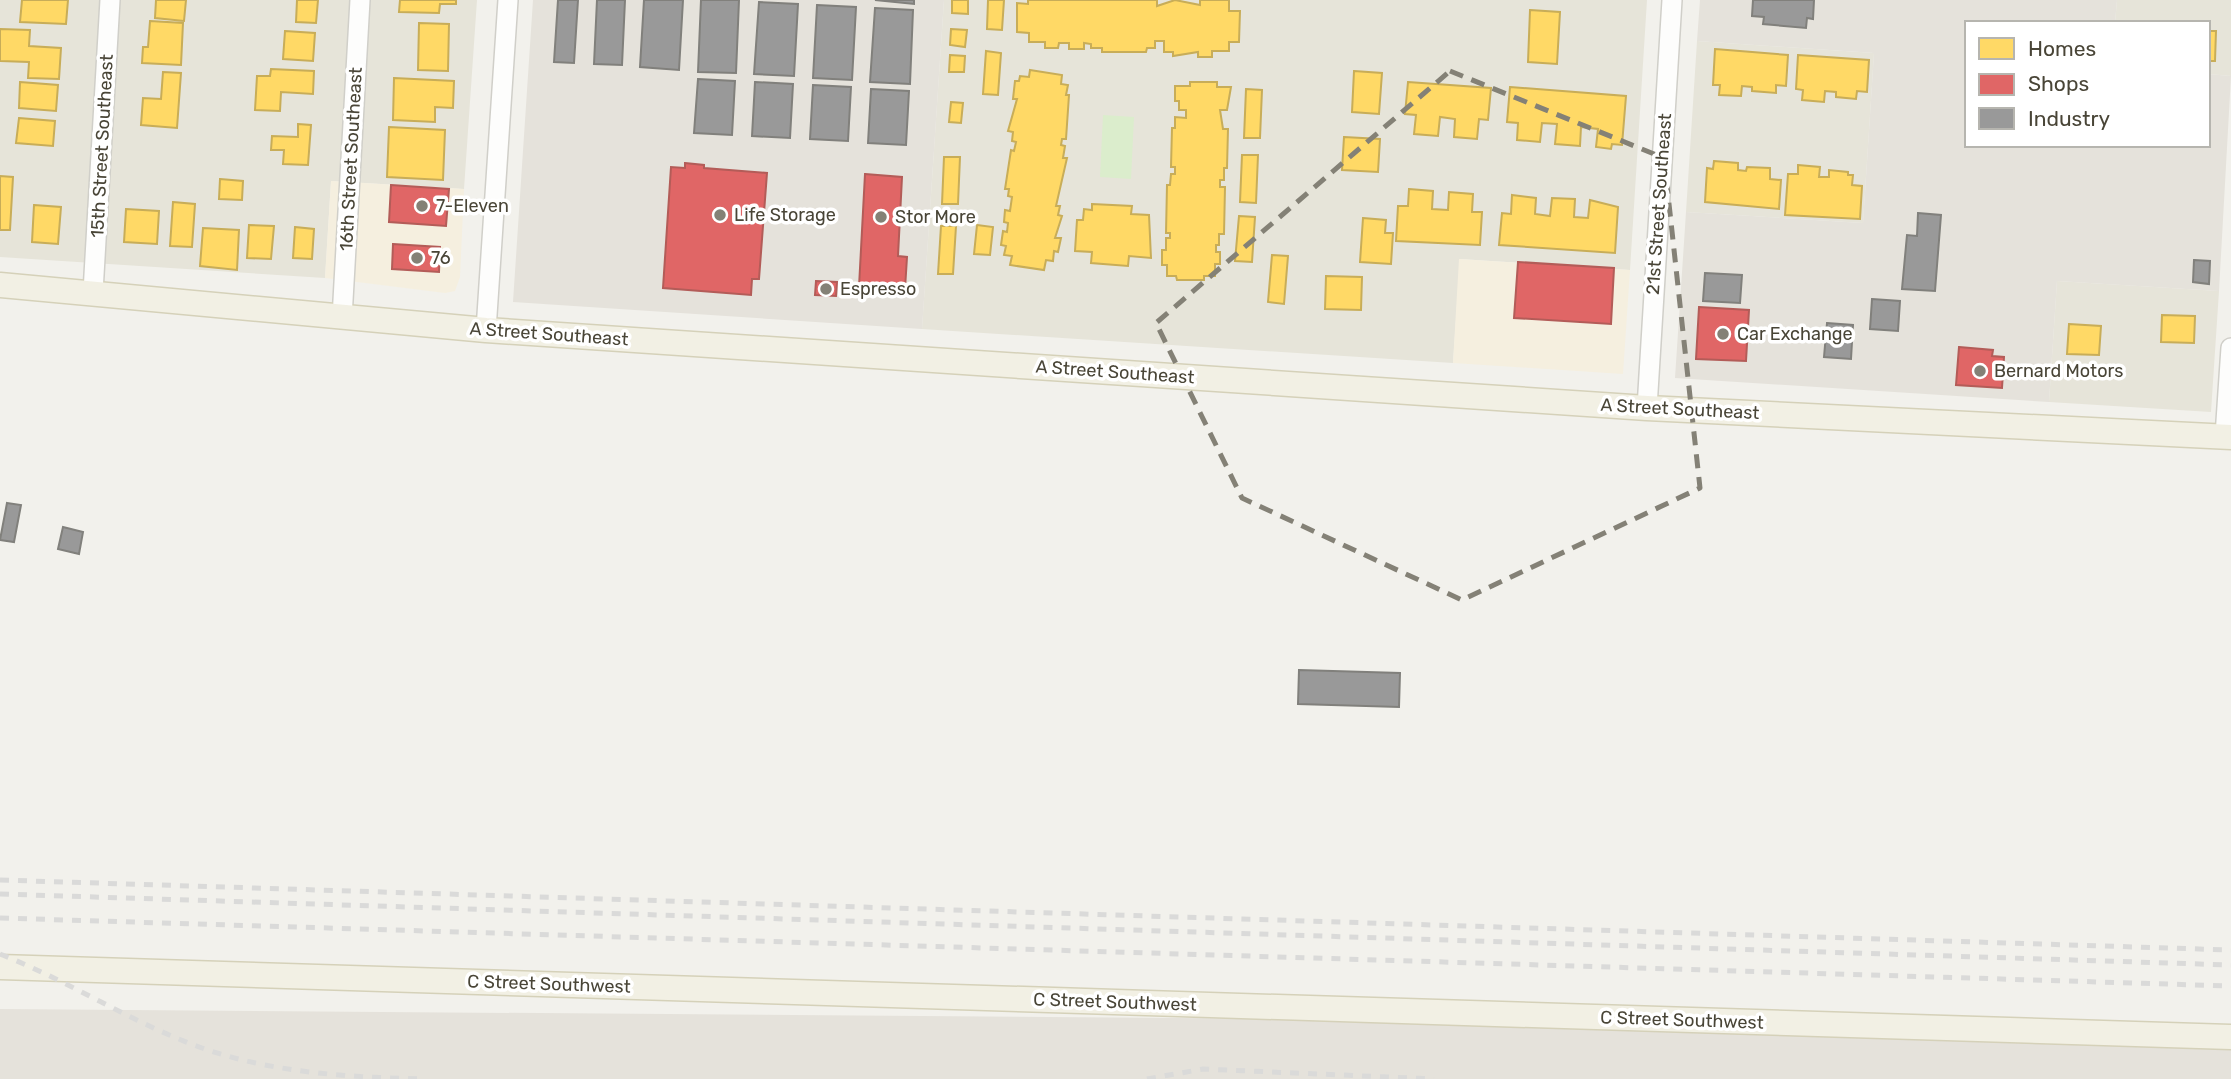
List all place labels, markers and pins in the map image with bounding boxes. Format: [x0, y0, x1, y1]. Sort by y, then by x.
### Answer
place label: 7-Eleven [436, 195, 509, 217]
marker: 7-Eleven [414, 198, 430, 214]
place label: Life Storage [734, 204, 836, 226]
place label: Stor More [895, 206, 976, 228]
marker: Life Storage [712, 207, 728, 223]
marker: Stor More [873, 209, 889, 225]
place label: 76 [431, 247, 451, 269]
marker: 76 [409, 250, 425, 266]
place label: Espresso [840, 278, 916, 300]
marker: Espresso [818, 281, 834, 297]
place label: Car Exchange [1737, 323, 1853, 345]
marker: Car Exchange [1715, 326, 1731, 342]
place label: Bernard Motors [1994, 360, 2123, 382]
marker: Bernard Motors [1972, 363, 1988, 379]

